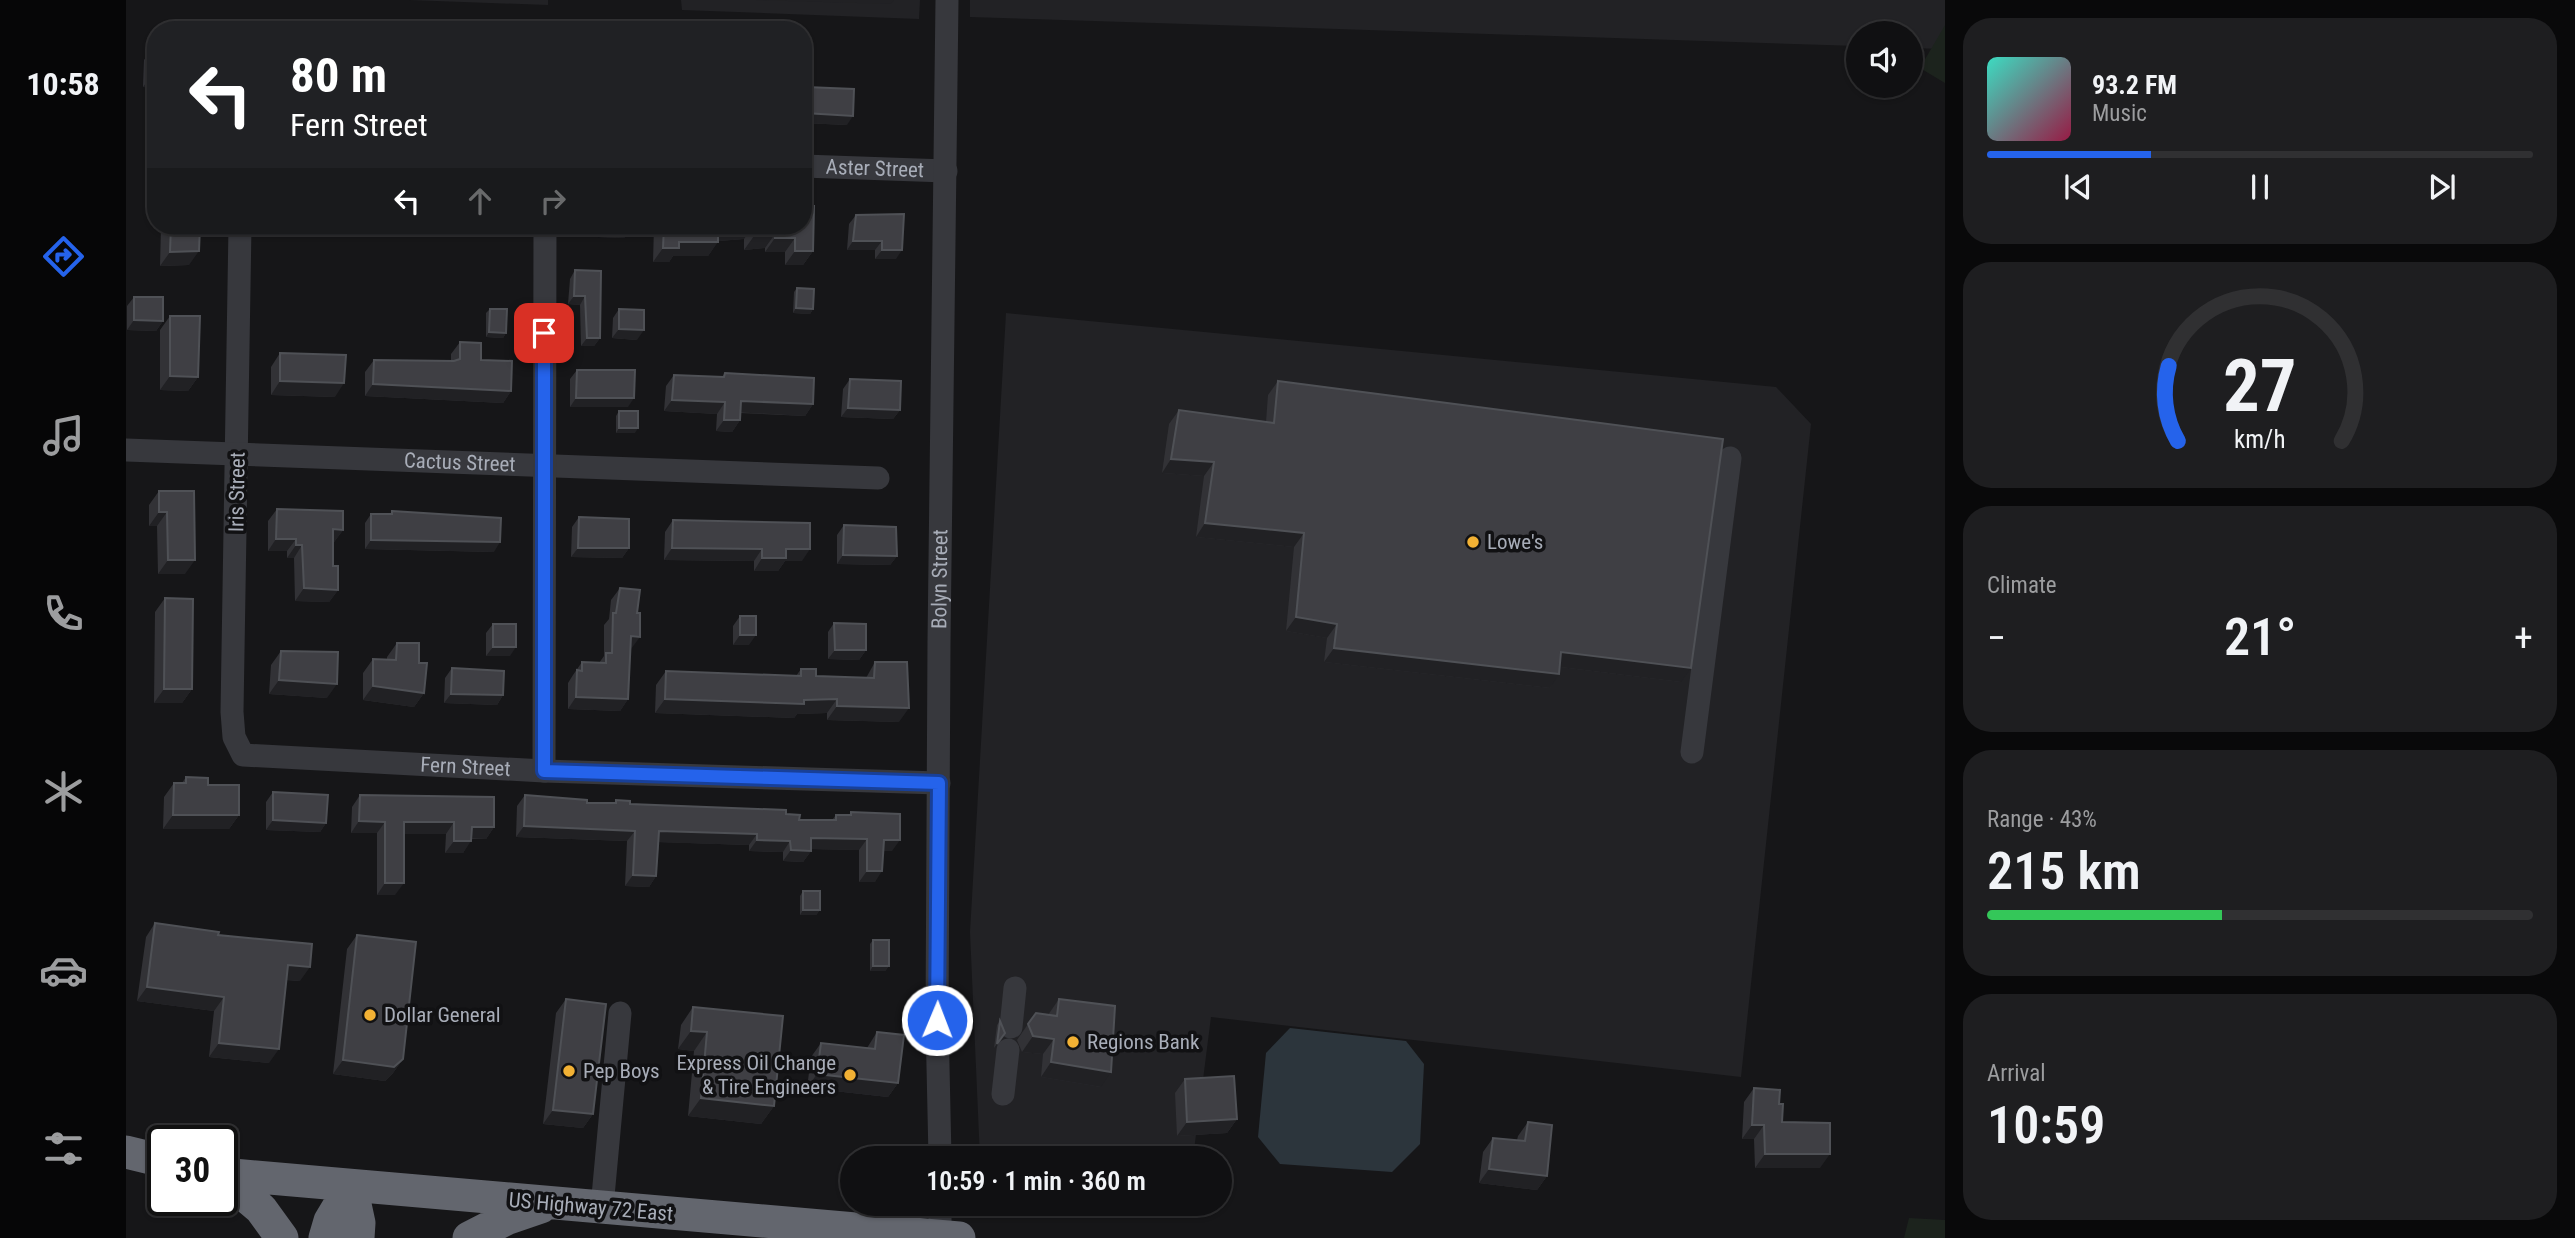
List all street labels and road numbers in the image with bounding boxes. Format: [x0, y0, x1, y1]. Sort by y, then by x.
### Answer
street label: Aster Street [825, 155, 924, 182]
street label: Cactus Street [404, 448, 516, 476]
street label: Iris Street [224, 452, 250, 532]
street label: Bolyn Street [927, 529, 952, 629]
street label: Fern Street [420, 752, 511, 781]
street label: US Highway 72 East [508, 1188, 674, 1226]

